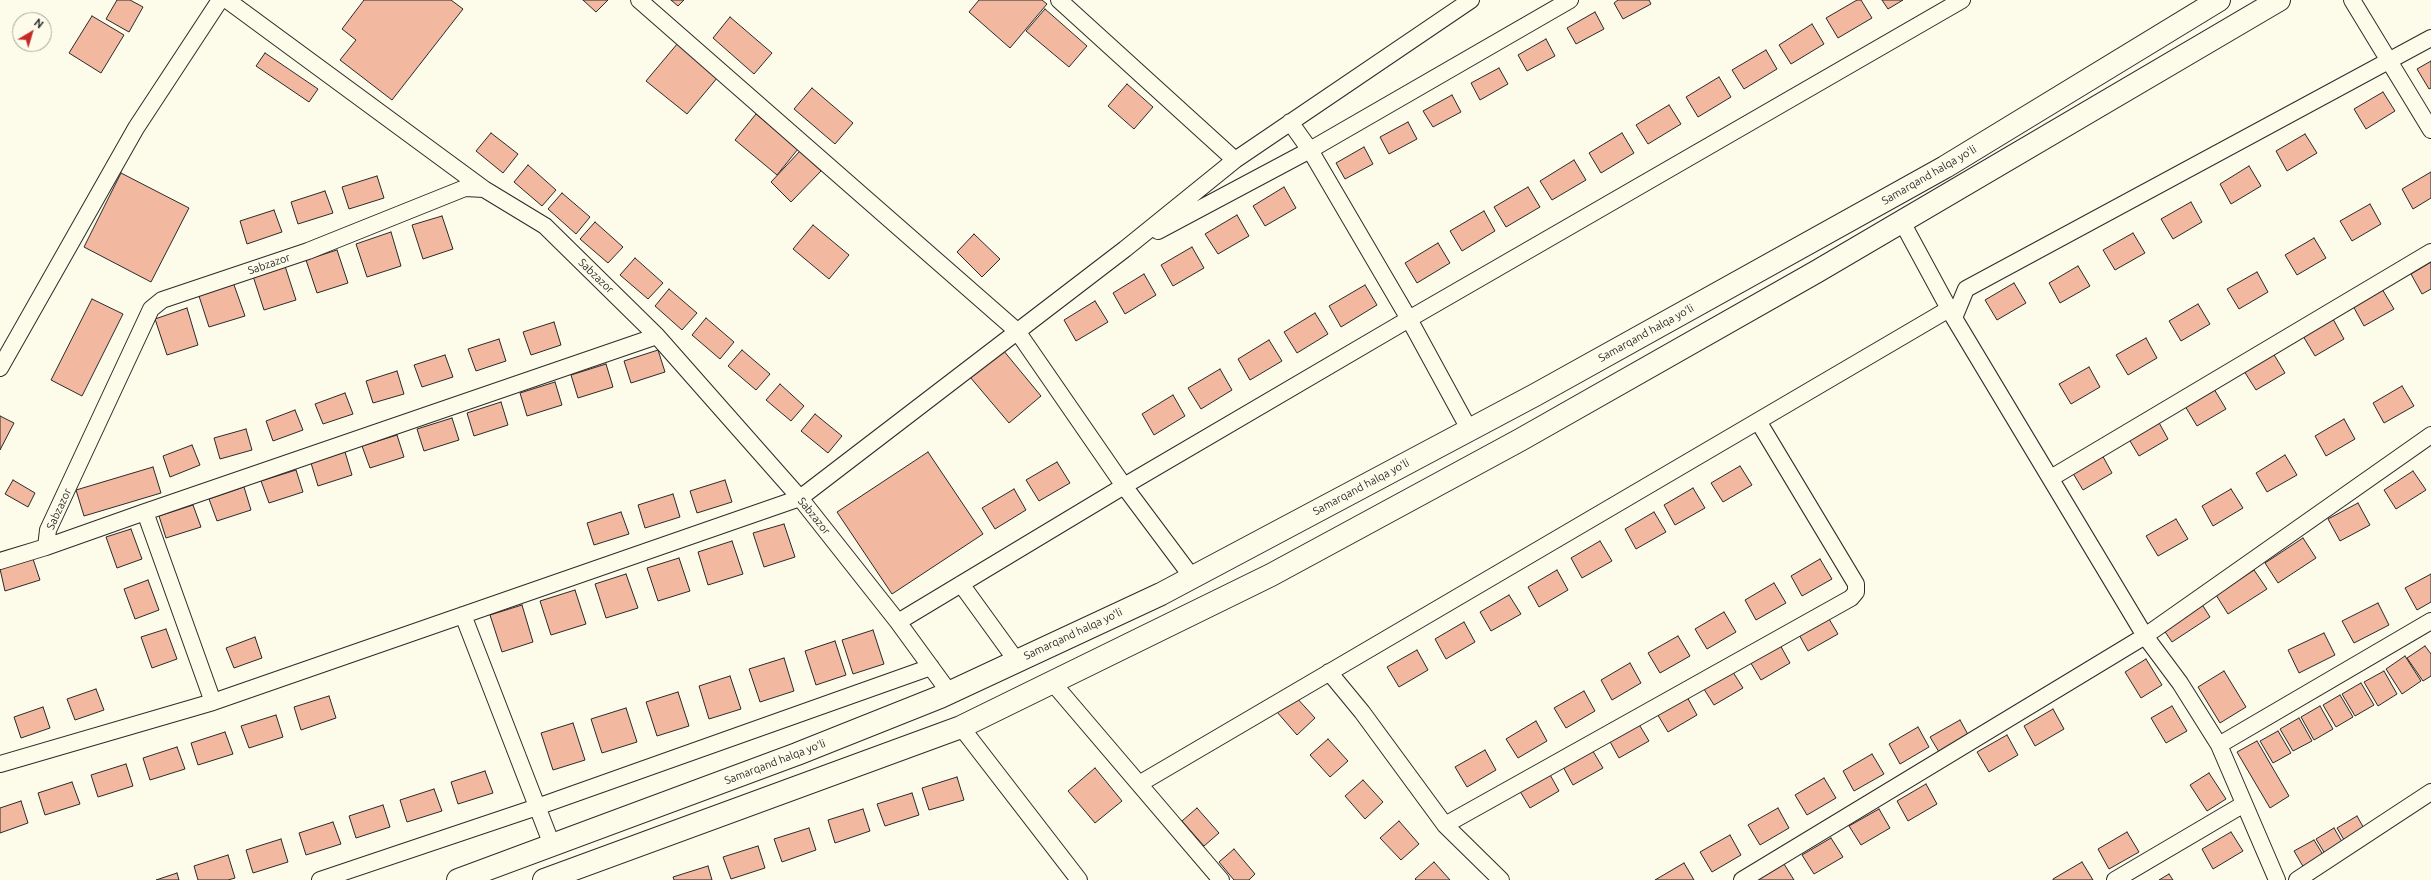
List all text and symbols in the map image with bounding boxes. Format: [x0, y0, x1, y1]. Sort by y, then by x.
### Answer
north arrow [12, 12, 52, 52]
text: N [32, 16, 46, 31]
street label: Samarqand halqa yoʻli [1879, 142, 1979, 208]
street label: Sabzazor [246, 251, 292, 277]
street label: Sabzazor [576, 256, 616, 296]
street label: Samarqand halqa yoʻli [1596, 301, 1696, 365]
street label: Samarqand halqa yoʻli [1311, 456, 1411, 518]
street label: Sabzazor [44, 486, 74, 532]
street label: Sabzazor [795, 495, 833, 537]
street label: Samarqand halqa yoʻli [1022, 605, 1124, 663]
street label: Samarqand halqa yoʻli [723, 737, 827, 787]

